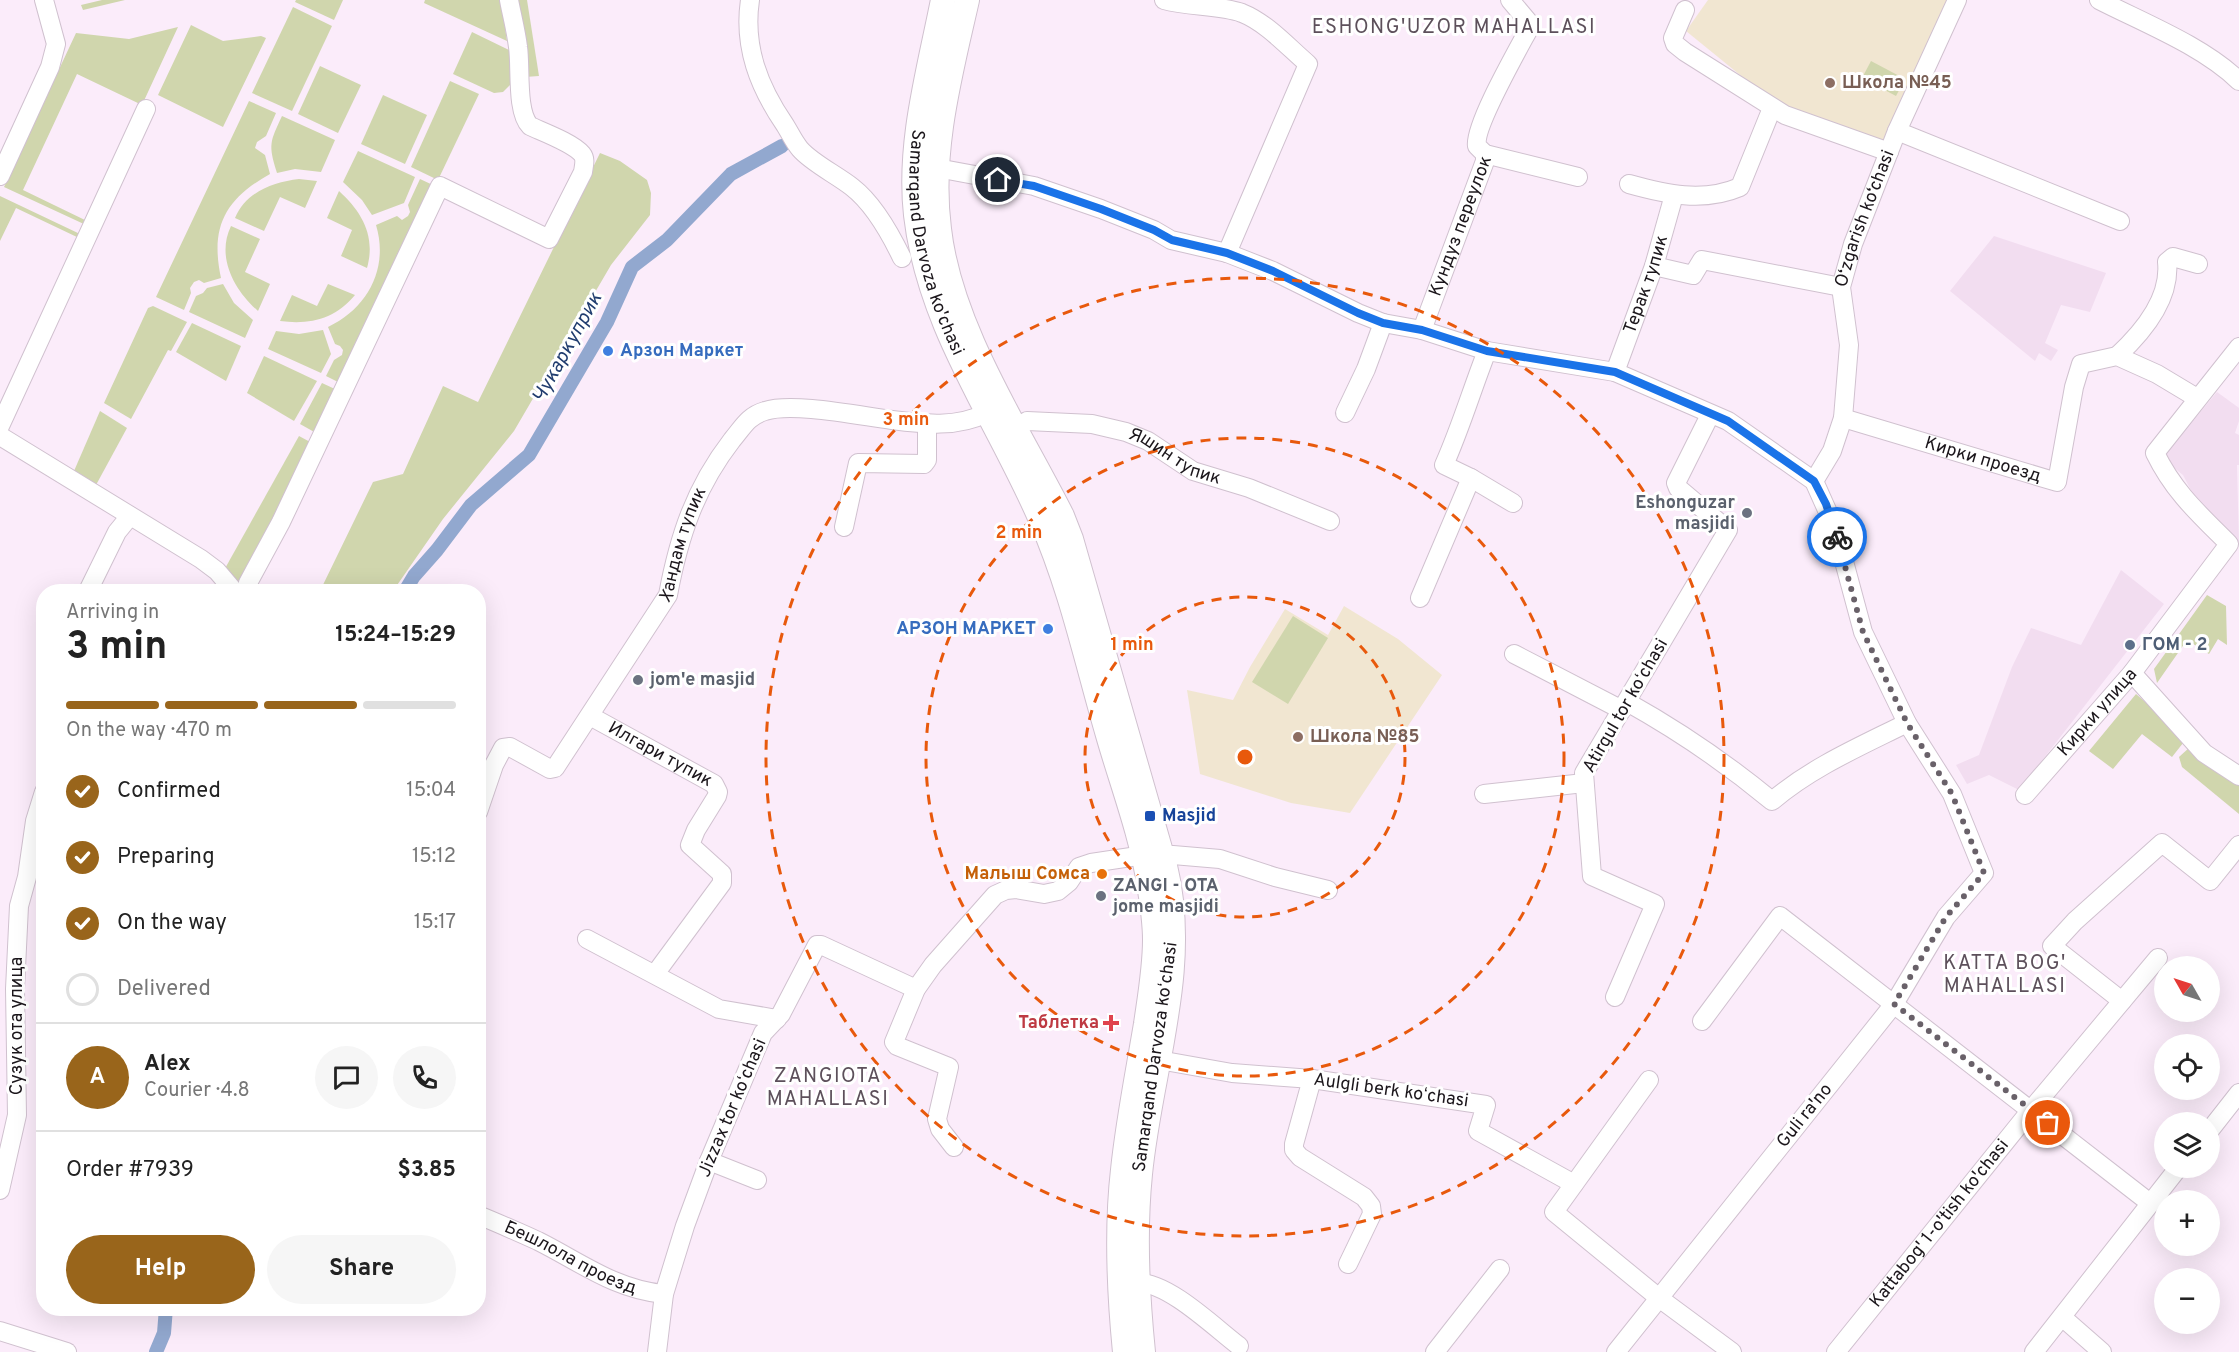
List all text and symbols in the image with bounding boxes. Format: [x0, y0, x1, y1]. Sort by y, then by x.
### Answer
district label: ESHONG'UZOR MAHALLASI [1312, 15, 1596, 41]
place label: Школа №45 [1842, 72, 1952, 95]
marker: Школа №45 [1823, 76, 1837, 90]
street label: Samarqand Darvoza ko'chasi [903, 128, 969, 359]
street label: O‘zgarish ko‘chasi [1830, 147, 1900, 290]
street label: Кундуз переулок [1424, 153, 1497, 299]
pin [972, 154, 1023, 205]
icon: home [981, 163, 1014, 196]
street label: Терак тупик [1619, 233, 1674, 337]
water label: Чукаркуприк [527, 287, 609, 408]
place label: Арзон Маркет [620, 340, 744, 363]
marker: Арзон Маркет [601, 344, 615, 358]
text: 3 min [883, 409, 929, 432]
street label: Яшин тупик [1125, 423, 1224, 490]
street label: Кирки проезд [1922, 432, 2044, 488]
street label: Хандам тупик [655, 483, 712, 607]
place label: Eshonguzar masjidi [1635, 492, 1735, 536]
marker: Eshonguzar masjidi [1740, 506, 1754, 520]
courier [1807, 507, 1867, 567]
icon: bike [1821, 521, 1854, 554]
text: 2 min [995, 522, 1043, 545]
text: Arriving in [66, 600, 159, 626]
place label: АРЗОН МАРКЕТ [896, 618, 1036, 641]
text: 15:24–15:29 [335, 622, 456, 649]
marker: АРЗОН МАРКЕТ [1041, 622, 1055, 636]
text: 3 min [66, 624, 167, 673]
text: 1 min [1110, 634, 1154, 657]
place label: ГОМ - 2 [2142, 634, 2208, 657]
street label: Atirgul tor koʻchasi [1578, 635, 1674, 777]
marker: ГОМ - 2 [2123, 638, 2137, 652]
street label: Кирки улица [2053, 663, 2142, 761]
place label: jom'e masjid [648, 669, 755, 692]
marker: jom'e masjid [631, 673, 645, 687]
street label: Илгари тупик [604, 717, 716, 792]
text: On the way · 470 m [66, 718, 232, 744]
place label: Школа №85 [1310, 726, 1420, 749]
marker: Школа №85 [1291, 730, 1305, 744]
centre of rings [1235, 747, 1255, 767]
icon: check [66, 775, 99, 808]
text: Confirmed [117, 778, 221, 805]
text: 15:04 [406, 778, 456, 804]
place label: Masjid [1162, 805, 1216, 828]
marker: Masjid [1143, 809, 1157, 823]
icon: check [66, 841, 99, 874]
text: Preparing [117, 844, 215, 871]
text: 15:12 [412, 844, 456, 870]
place label: Малыш Сомса [965, 863, 1090, 886]
marker: Малыш Сомса [1095, 867, 1109, 881]
place label: ZANGI - OTA jome masjidi [1111, 875, 1219, 919]
marker: ZANGI - OTA jome masjidi [1094, 889, 1108, 903]
icon: check [66, 907, 99, 940]
text: On the way [117, 910, 227, 937]
text: 15:17 [414, 910, 456, 936]
street label: Samarqand Darvoza koʻchasi [1128, 940, 1184, 1174]
district label: KATTA BOG' MAHALLASI [1943, 951, 2067, 1000]
north arrow [2154, 956, 2220, 1022]
map controls [2154, 956, 2220, 1334]
street label: Сузук ота улица [6, 957, 29, 1095]
text: Delivered [117, 976, 211, 1003]
place label: Таблетка [1018, 1012, 1099, 1035]
marker: Таблетка [1104, 1016, 1118, 1030]
button: locate [2154, 1034, 2220, 1100]
street label: Jizzax tor koʻchasi [693, 1035, 773, 1181]
button: chat [315, 1046, 378, 1109]
button: phone [393, 1046, 456, 1109]
text: Alex [144, 1051, 191, 1078]
text: A [90, 1064, 105, 1091]
district label: ZANGIOTA MAHALLASI [767, 1064, 889, 1113]
street label: Aulgli berk koʻchasi [1312, 1069, 1470, 1113]
text: Courier · 4.8 [144, 1078, 250, 1104]
street label: Guli ra'no [1772, 1079, 1838, 1153]
pin [2022, 1097, 2073, 1148]
icon: bag [2031, 1106, 2064, 1139]
button: layers [2154, 1112, 2220, 1178]
street label: Kattabog' 1-o'tish ko'chasi [1865, 1135, 2014, 1312]
text: Order #7939 [66, 1157, 194, 1184]
text: $3.85 [397, 1157, 456, 1184]
button: + [2154, 1190, 2220, 1256]
street label: Бешлола проезд [501, 1216, 639, 1300]
button: Help [66, 1235, 255, 1304]
button: Share [267, 1235, 456, 1304]
button: − [2154, 1268, 2220, 1334]

